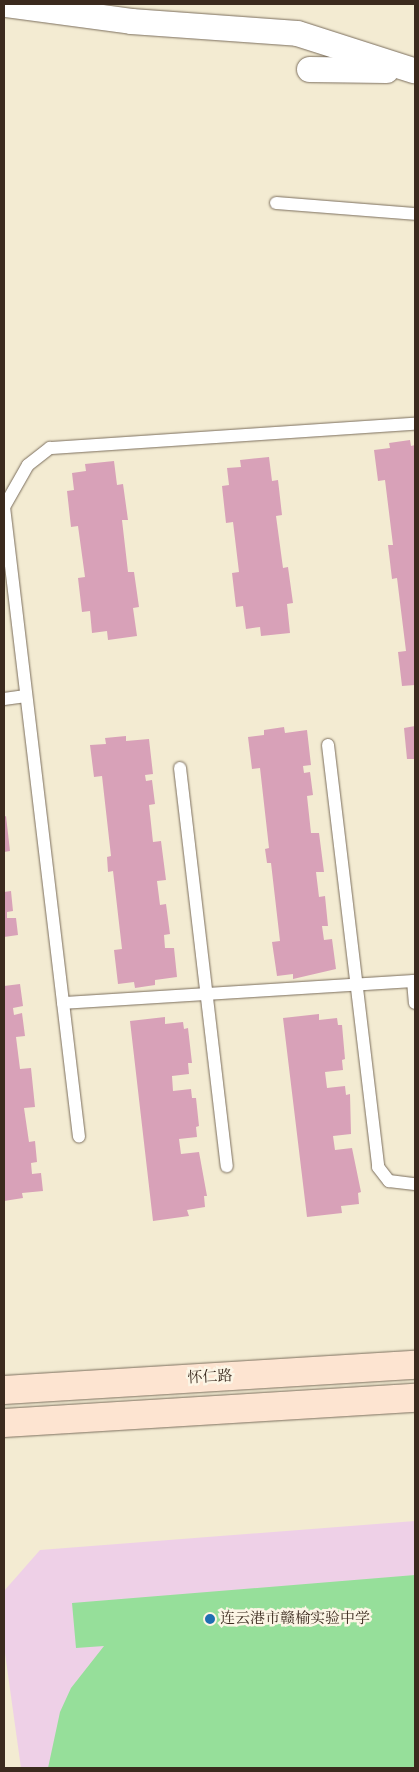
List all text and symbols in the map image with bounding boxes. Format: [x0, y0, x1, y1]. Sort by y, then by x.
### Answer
street label: 怀仁路 [187, 1367, 233, 1387]
place label: 连云港市赣榆实验中学 [220, 1610, 370, 1628]
marker: 连云港市赣榆实验中学 [204, 1613, 216, 1625]

